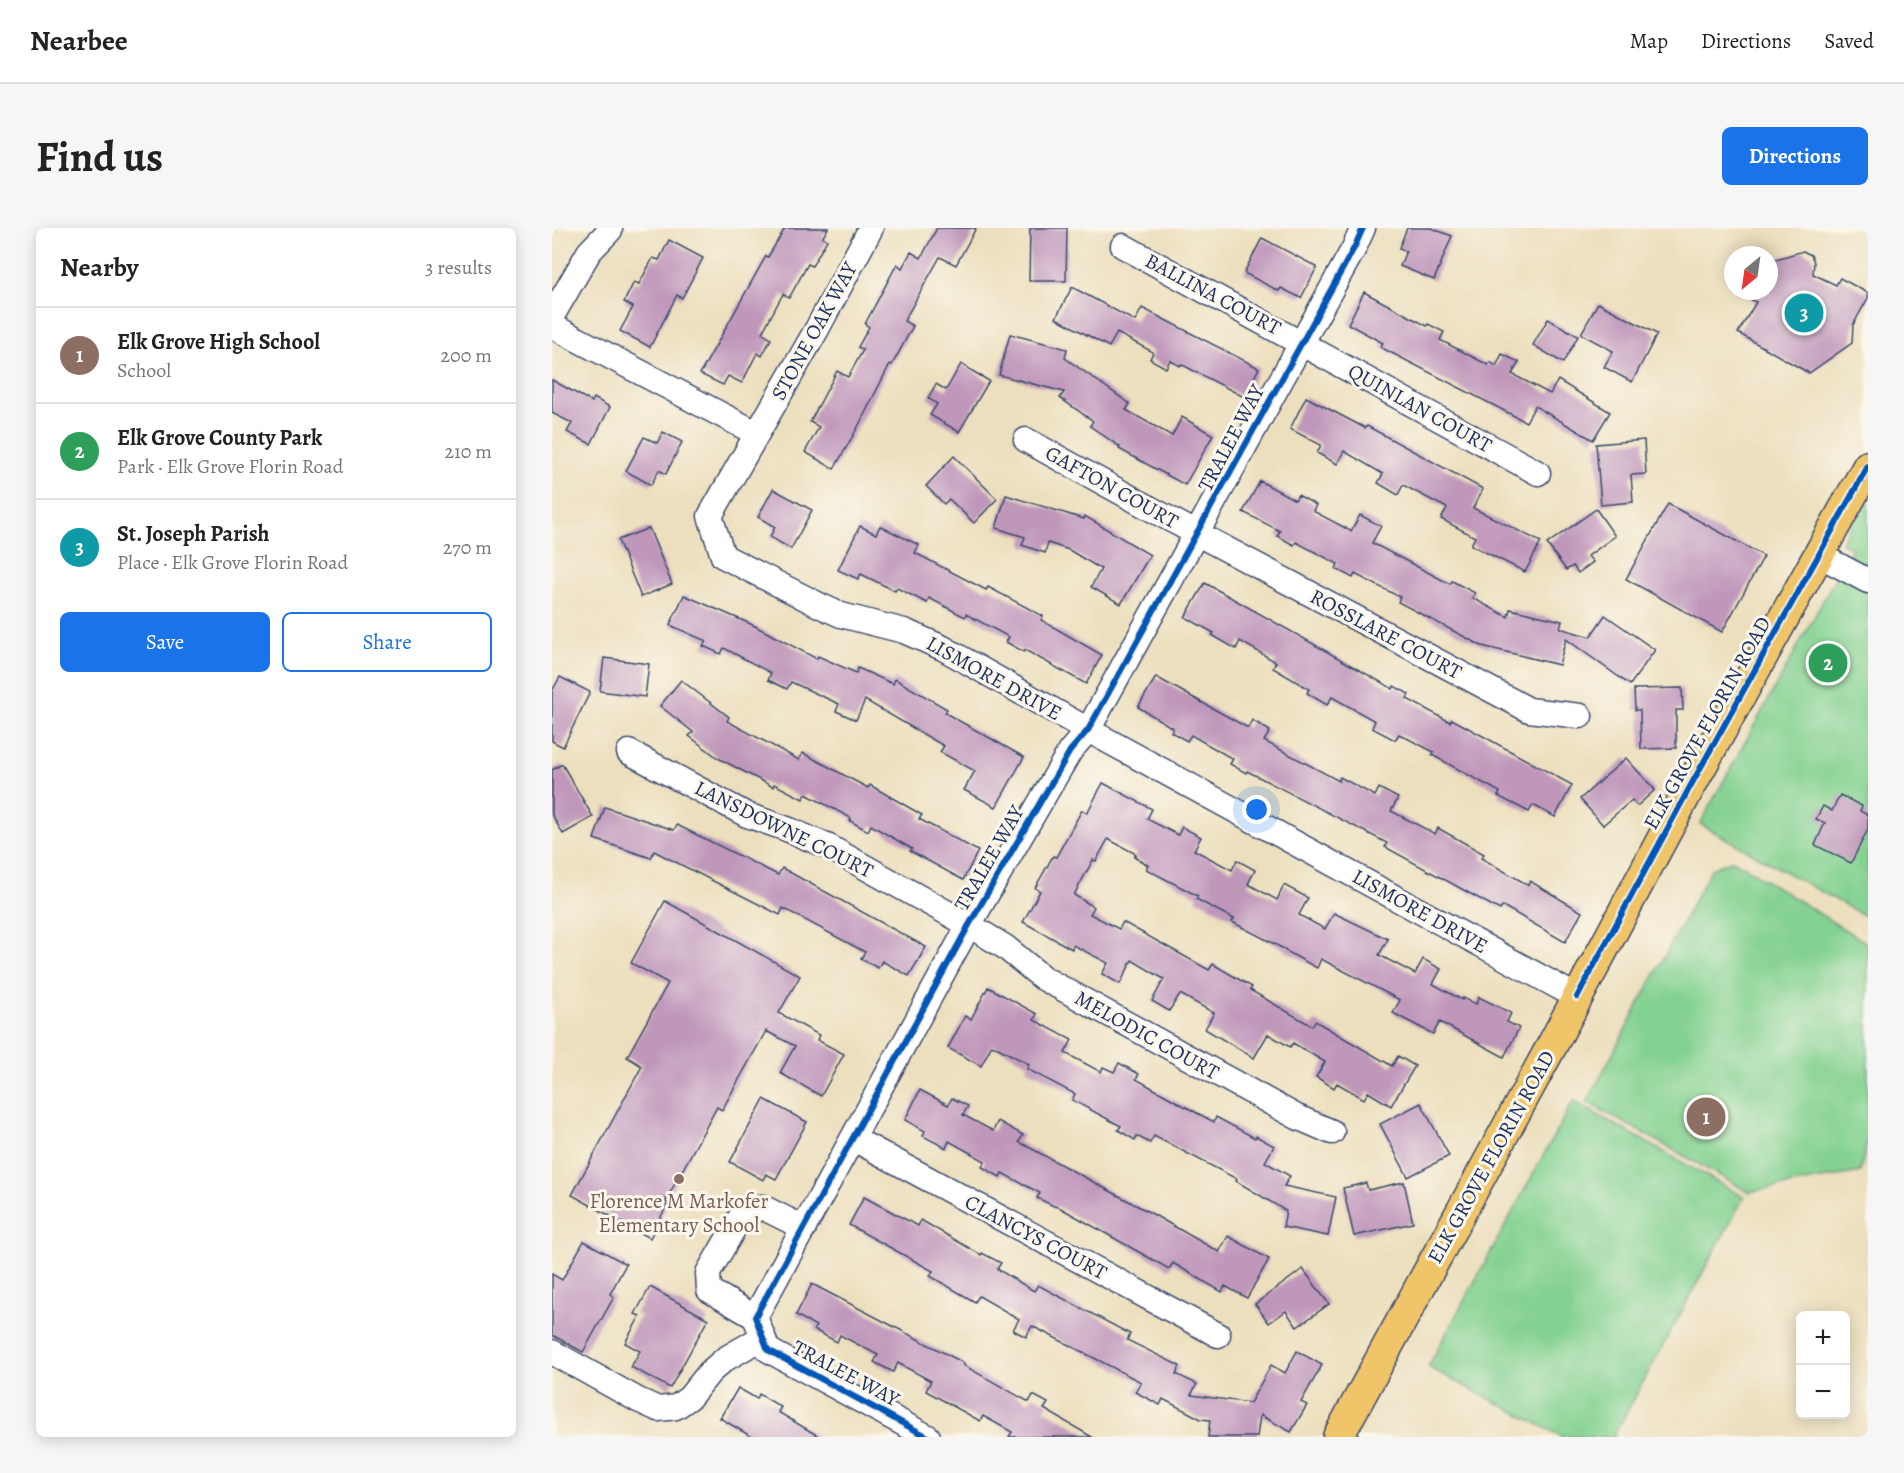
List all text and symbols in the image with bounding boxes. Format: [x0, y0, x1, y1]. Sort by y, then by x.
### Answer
text: Nearbee [30, 22, 128, 60]
text: Map [1630, 27, 1668, 55]
text: Directions [1701, 27, 1791, 55]
text: Saved [1824, 27, 1874, 55]
button: Directions [1722, 127, 1868, 185]
text: Find us [36, 128, 163, 185]
street label: BALLINA COURT [1140, 246, 1286, 342]
north arrow [1724, 246, 1778, 300]
text: Nearby [60, 250, 139, 285]
text: 3 results [425, 254, 492, 281]
street label: STONE OAK WAY [764, 256, 864, 405]
pin: 3 [1784, 290, 1824, 335]
text: Elk Grove High School [117, 327, 320, 357]
text: 1 [76, 342, 83, 369]
text: 200 m [441, 342, 492, 369]
text: School [117, 357, 171, 384]
street label: QUINLAN COURT [1343, 357, 1497, 459]
street label: TRALEE WAY [1191, 379, 1271, 496]
text: Elk Grove County Park [117, 423, 322, 453]
text: 2 [75, 438, 84, 465]
text: 210 m [444, 438, 492, 465]
street label: GAFTON COURT [1040, 439, 1184, 535]
text: Park · Elk Grove Florin Road [117, 453, 344, 480]
text: St. Joseph Parish [117, 519, 270, 549]
text: 3 [75, 534, 84, 561]
text: 270 m [443, 534, 492, 561]
text: Place · Elk Grove Florin Road [117, 549, 348, 576]
street label: ROSSLARE COURT [1305, 582, 1467, 686]
street label: ELK GROVE FLORIN ROAD [1637, 611, 1777, 835]
button: Save [60, 612, 270, 672]
button: Share [282, 612, 492, 672]
street label: LISMORE DRIVE [921, 629, 1067, 727]
pin: 2 [1808, 640, 1848, 686]
street label: LANSDOWNE COURT [690, 774, 879, 885]
your location [1242, 795, 1271, 824]
street label: TRALEE WAY [948, 800, 1031, 916]
street label: LISMORE DRIVE [1347, 862, 1493, 960]
street label: MELODIC COURT [1070, 984, 1225, 1087]
street label: ELK GROVE FLORIN ROAD [1421, 1045, 1561, 1269]
pin: 1 [1686, 1094, 1726, 1140]
marker: Florence M Markofer Elementary School [672, 1172, 686, 1186]
place label: Florence M Markofer Elementary School [589, 1187, 769, 1239]
street label: CLANCYS COURT [960, 1188, 1113, 1287]
map controls [1796, 1311, 1850, 1419]
button: + [1796, 1311, 1850, 1365]
street label: TRALEE WAY [788, 1333, 905, 1413]
button: − [1796, 1365, 1850, 1419]

